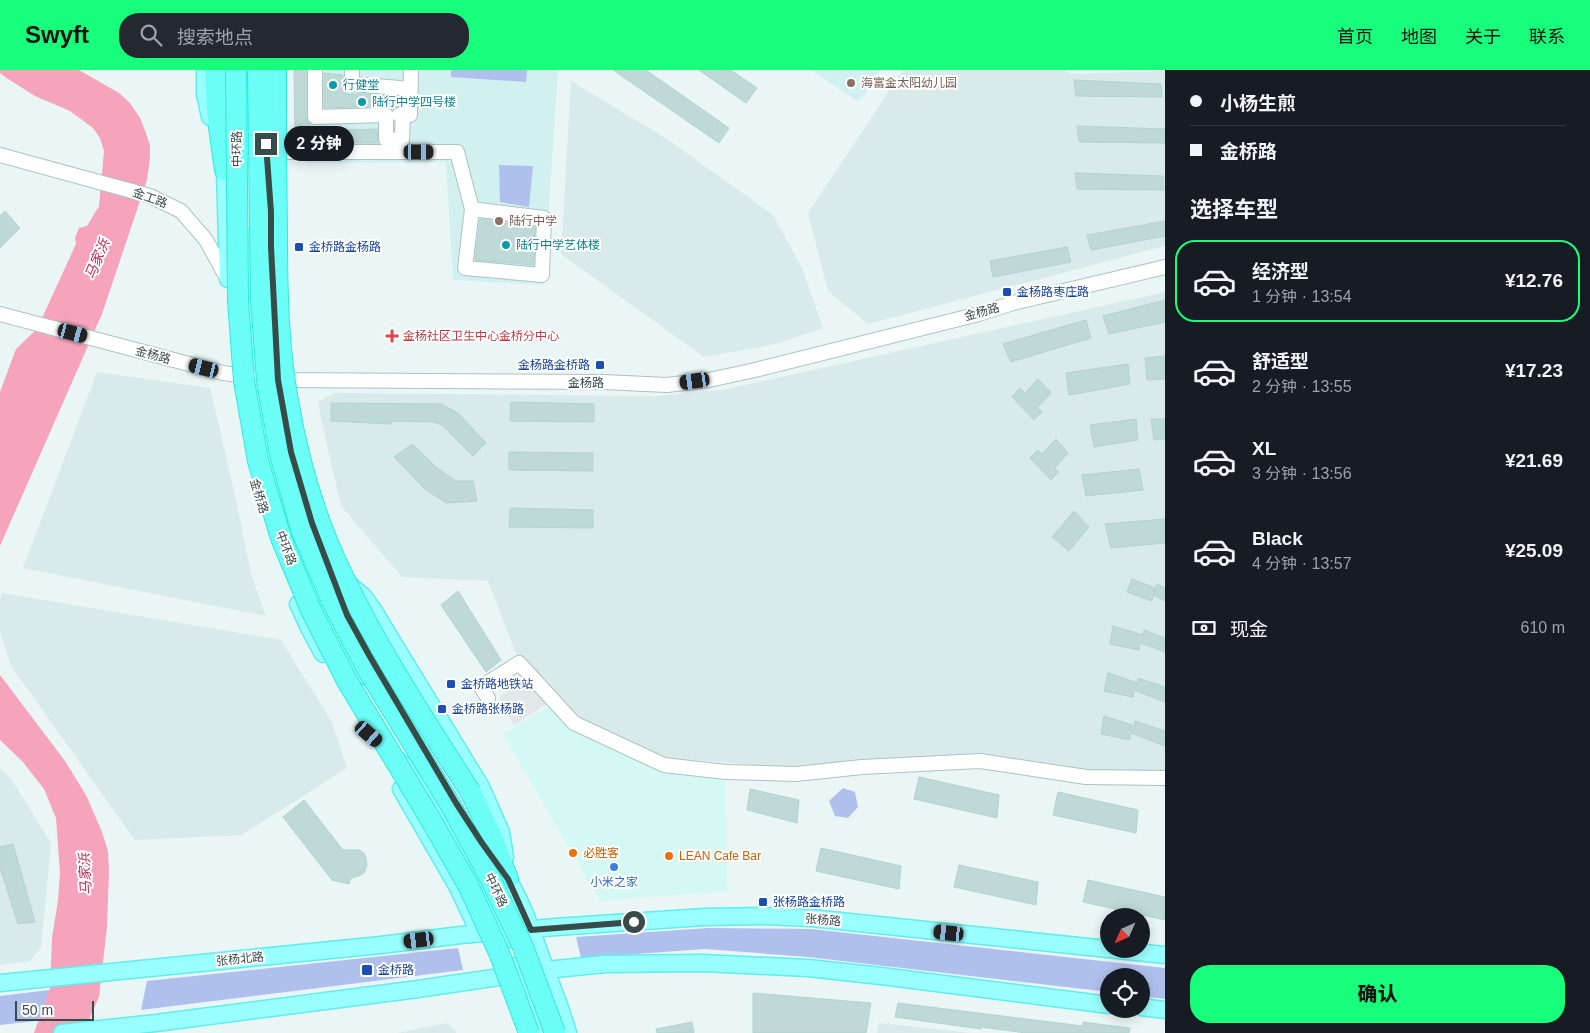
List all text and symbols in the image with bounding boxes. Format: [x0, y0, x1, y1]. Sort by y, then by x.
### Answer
search box [119, 13, 469, 58]
text: Swyft [25, 21, 89, 48]
icon: search [137, 21, 165, 49]
text: 搜索地点 [177, 27, 253, 48]
text: 首页 [1337, 27, 1373, 47]
text: 地图 [1401, 27, 1437, 47]
text: 关于 [1465, 27, 1501, 47]
text: 联系 [1529, 27, 1565, 47]
place label: 海富金太阳幼儿园 [861, 76, 957, 90]
marker: 海富金太阳幼儿园 [845, 77, 857, 89]
place label: 行健堂 [343, 78, 379, 92]
marker: 行健堂 [327, 79, 339, 91]
text: 小杨生煎 [1220, 93, 1296, 114]
place label: 陆行中学四号楼 [372, 95, 456, 109]
marker: 陆行中学四号楼 [356, 96, 368, 108]
callout: 2 分钟 [284, 126, 354, 162]
street label: 中环路 [230, 131, 244, 167]
route end [255, 133, 277, 155]
text: 2 分钟 [296, 135, 342, 152]
text: 金桥路 [1220, 141, 1277, 162]
car [404, 145, 434, 160]
street label: 金工路 [131, 185, 169, 211]
text: 选择车型 [1190, 197, 1278, 222]
place label: 陆行中学 [509, 214, 557, 228]
marker: 陆行中学 [493, 215, 505, 227]
water label: 马家浜 [81, 236, 113, 281]
place label: 陆行中学艺体楼 [516, 238, 600, 252]
marker: 陆行中学艺体楼 [500, 239, 512, 251]
place label: 金桥路金杨路 [309, 240, 381, 254]
marker: 金桥路金杨路 [293, 241, 305, 253]
icon: car [1192, 259, 1237, 304]
text: 经济型 [1252, 261, 1309, 282]
text: ¥12.76 [1505, 270, 1563, 291]
place label: 金杨路枣庄路 [1017, 285, 1089, 299]
marker: 金杨路枣庄路 [1001, 286, 1013, 298]
text: 1 分钟 · 13:54 [1252, 288, 1352, 305]
street label: 金杨路 [963, 300, 1001, 324]
car [56, 322, 89, 344]
marker: 金杨社区卫生中心金桥分中心 [385, 329, 399, 343]
place label: 金杨社区卫生中心金桥分中心 [403, 329, 559, 343]
street label: 金杨路 [134, 344, 172, 366]
icon: car [1192, 349, 1237, 394]
text: 舒适型 [1252, 351, 1309, 372]
car [187, 357, 220, 379]
place label: 金杨路金桥路 [518, 358, 590, 372]
marker: 金杨路金桥路 [594, 359, 606, 371]
text: ¥17.23 [1505, 360, 1563, 381]
car [679, 371, 710, 391]
street label: 金杨路 [568, 376, 604, 390]
text: 2 分钟 · 13:55 [1252, 378, 1352, 395]
text: XL [1252, 438, 1276, 459]
icon: car [1192, 439, 1237, 484]
text: ¥21.69 [1505, 450, 1563, 471]
text: 3 分钟 · 13:56 [1252, 465, 1352, 482]
street label: 金桥路 [247, 477, 271, 515]
text: Black [1252, 528, 1303, 549]
street label: 中环路 [273, 529, 299, 567]
icon: car [1192, 529, 1237, 574]
text: ¥25.09 [1505, 540, 1563, 561]
text: 4 分钟 · 13:57 [1252, 555, 1352, 572]
icon: cash [1190, 614, 1218, 642]
text: 现金 [1230, 619, 1268, 640]
text: 610 m [1521, 619, 1565, 636]
place label: 金桥路地铁站 [461, 677, 533, 691]
marker: 金桥路地铁站 [445, 678, 457, 690]
place label: 金桥路张杨路 [452, 702, 524, 716]
marker: 金桥路张杨路 [436, 703, 448, 715]
car [352, 718, 385, 750]
place label: 必胜客 [583, 846, 619, 860]
marker: 必胜客 [567, 847, 579, 859]
place label: LEAN Cafe Bar [679, 849, 761, 863]
marker: LEAN Cafe Bar [663, 850, 675, 862]
water label: 马家浜 [76, 852, 94, 895]
marker: 小米之家 [608, 861, 620, 873]
street label: 中环路 [482, 871, 510, 909]
place label: 小米之家 [590, 875, 638, 889]
place label: 张杨路金桥路 [773, 895, 845, 909]
marker: 张杨路金桥路 [757, 896, 769, 908]
north arrow [1100, 908, 1150, 958]
map controls [1100, 908, 1150, 1018]
route start [623, 911, 645, 933]
street label: 张杨路 [804, 911, 842, 929]
car [933, 924, 964, 942]
car [403, 931, 434, 949]
street label: 张杨北路 [215, 950, 265, 968]
marker: 金桥路 [360, 963, 374, 977]
place label: 金桥路 [378, 963, 414, 977]
button: 确认 [1190, 965, 1565, 1023]
button: locate [1100, 968, 1150, 1018]
scale bar [15, 998, 94, 1021]
text: 50 m [22, 1002, 53, 1018]

